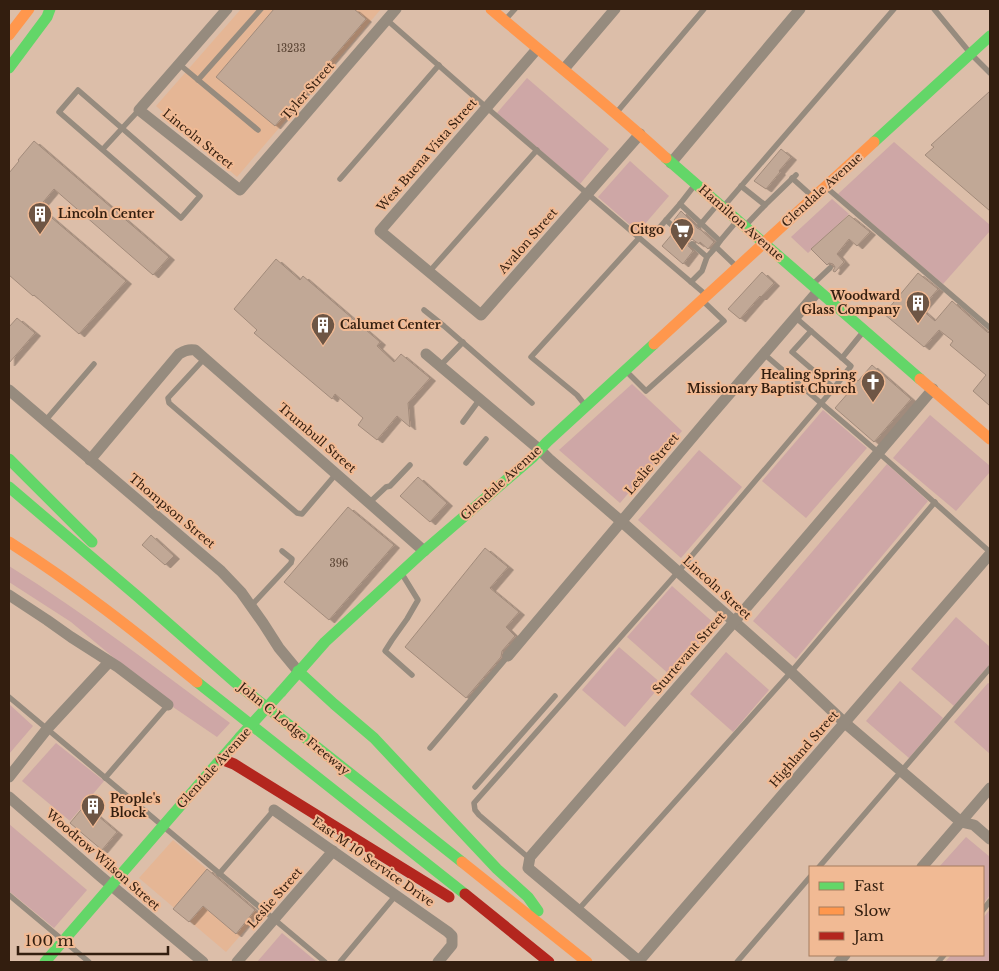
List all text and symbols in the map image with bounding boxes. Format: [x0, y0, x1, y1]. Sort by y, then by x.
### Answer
house number: 13233 [276, 42, 306, 55]
street label: Tyler Street [278, 58, 337, 123]
street label: West Buena Vista Street [373, 95, 480, 215]
street label: Lincoln Street [160, 105, 237, 172]
street label: Glendale Avenue [778, 149, 865, 230]
street label: Hamilton Avenue [696, 182, 787, 264]
building icon: Lincoln Center [27, 201, 53, 235]
street label: Avalon Street [494, 204, 560, 277]
place label: Lincoln Center [58, 206, 154, 221]
supermarket icon: Citgo [669, 217, 695, 251]
place label: Citgo [630, 222, 664, 237]
place label: Woodward Glass Company [801, 288, 901, 317]
building icon: Woodward Glass Company [905, 290, 931, 324]
building icon: Calumet Center [310, 312, 336, 346]
place label: Calumet Center [340, 317, 441, 332]
place label: Healing Spring Missionary Baptist Church [687, 367, 857, 396]
church icon: Healing Spring Missionary Baptist Church [860, 369, 886, 403]
street label: Trumbull Street [275, 400, 360, 476]
street label: Leslie Street [622, 430, 682, 497]
street label: Glendale Avenue [457, 442, 544, 523]
street label: Thompson Street [126, 470, 219, 551]
street label: Lincoln Street [680, 553, 755, 623]
house number: 396 [329, 557, 349, 570]
street label: Sturtevant Street [649, 608, 729, 697]
street label: John C Lodge Freeway [234, 678, 353, 778]
street label: Highland Street [766, 707, 841, 790]
street label: Glendale Avenue [173, 724, 254, 811]
place label: People's Block [110, 791, 161, 820]
building icon: People's Block [80, 793, 106, 827]
street label: Woodrow Wilson Street [43, 805, 164, 914]
street label: East M 10 Service Drive [309, 814, 437, 910]
street label: Leslie Street [244, 864, 305, 931]
legend [809, 866, 984, 956]
text: Fast [854, 876, 885, 895]
text: Slow [854, 901, 891, 920]
scale bar [18, 924, 168, 956]
text: Jam [852, 926, 884, 945]
text: 100 m [25, 931, 74, 950]

